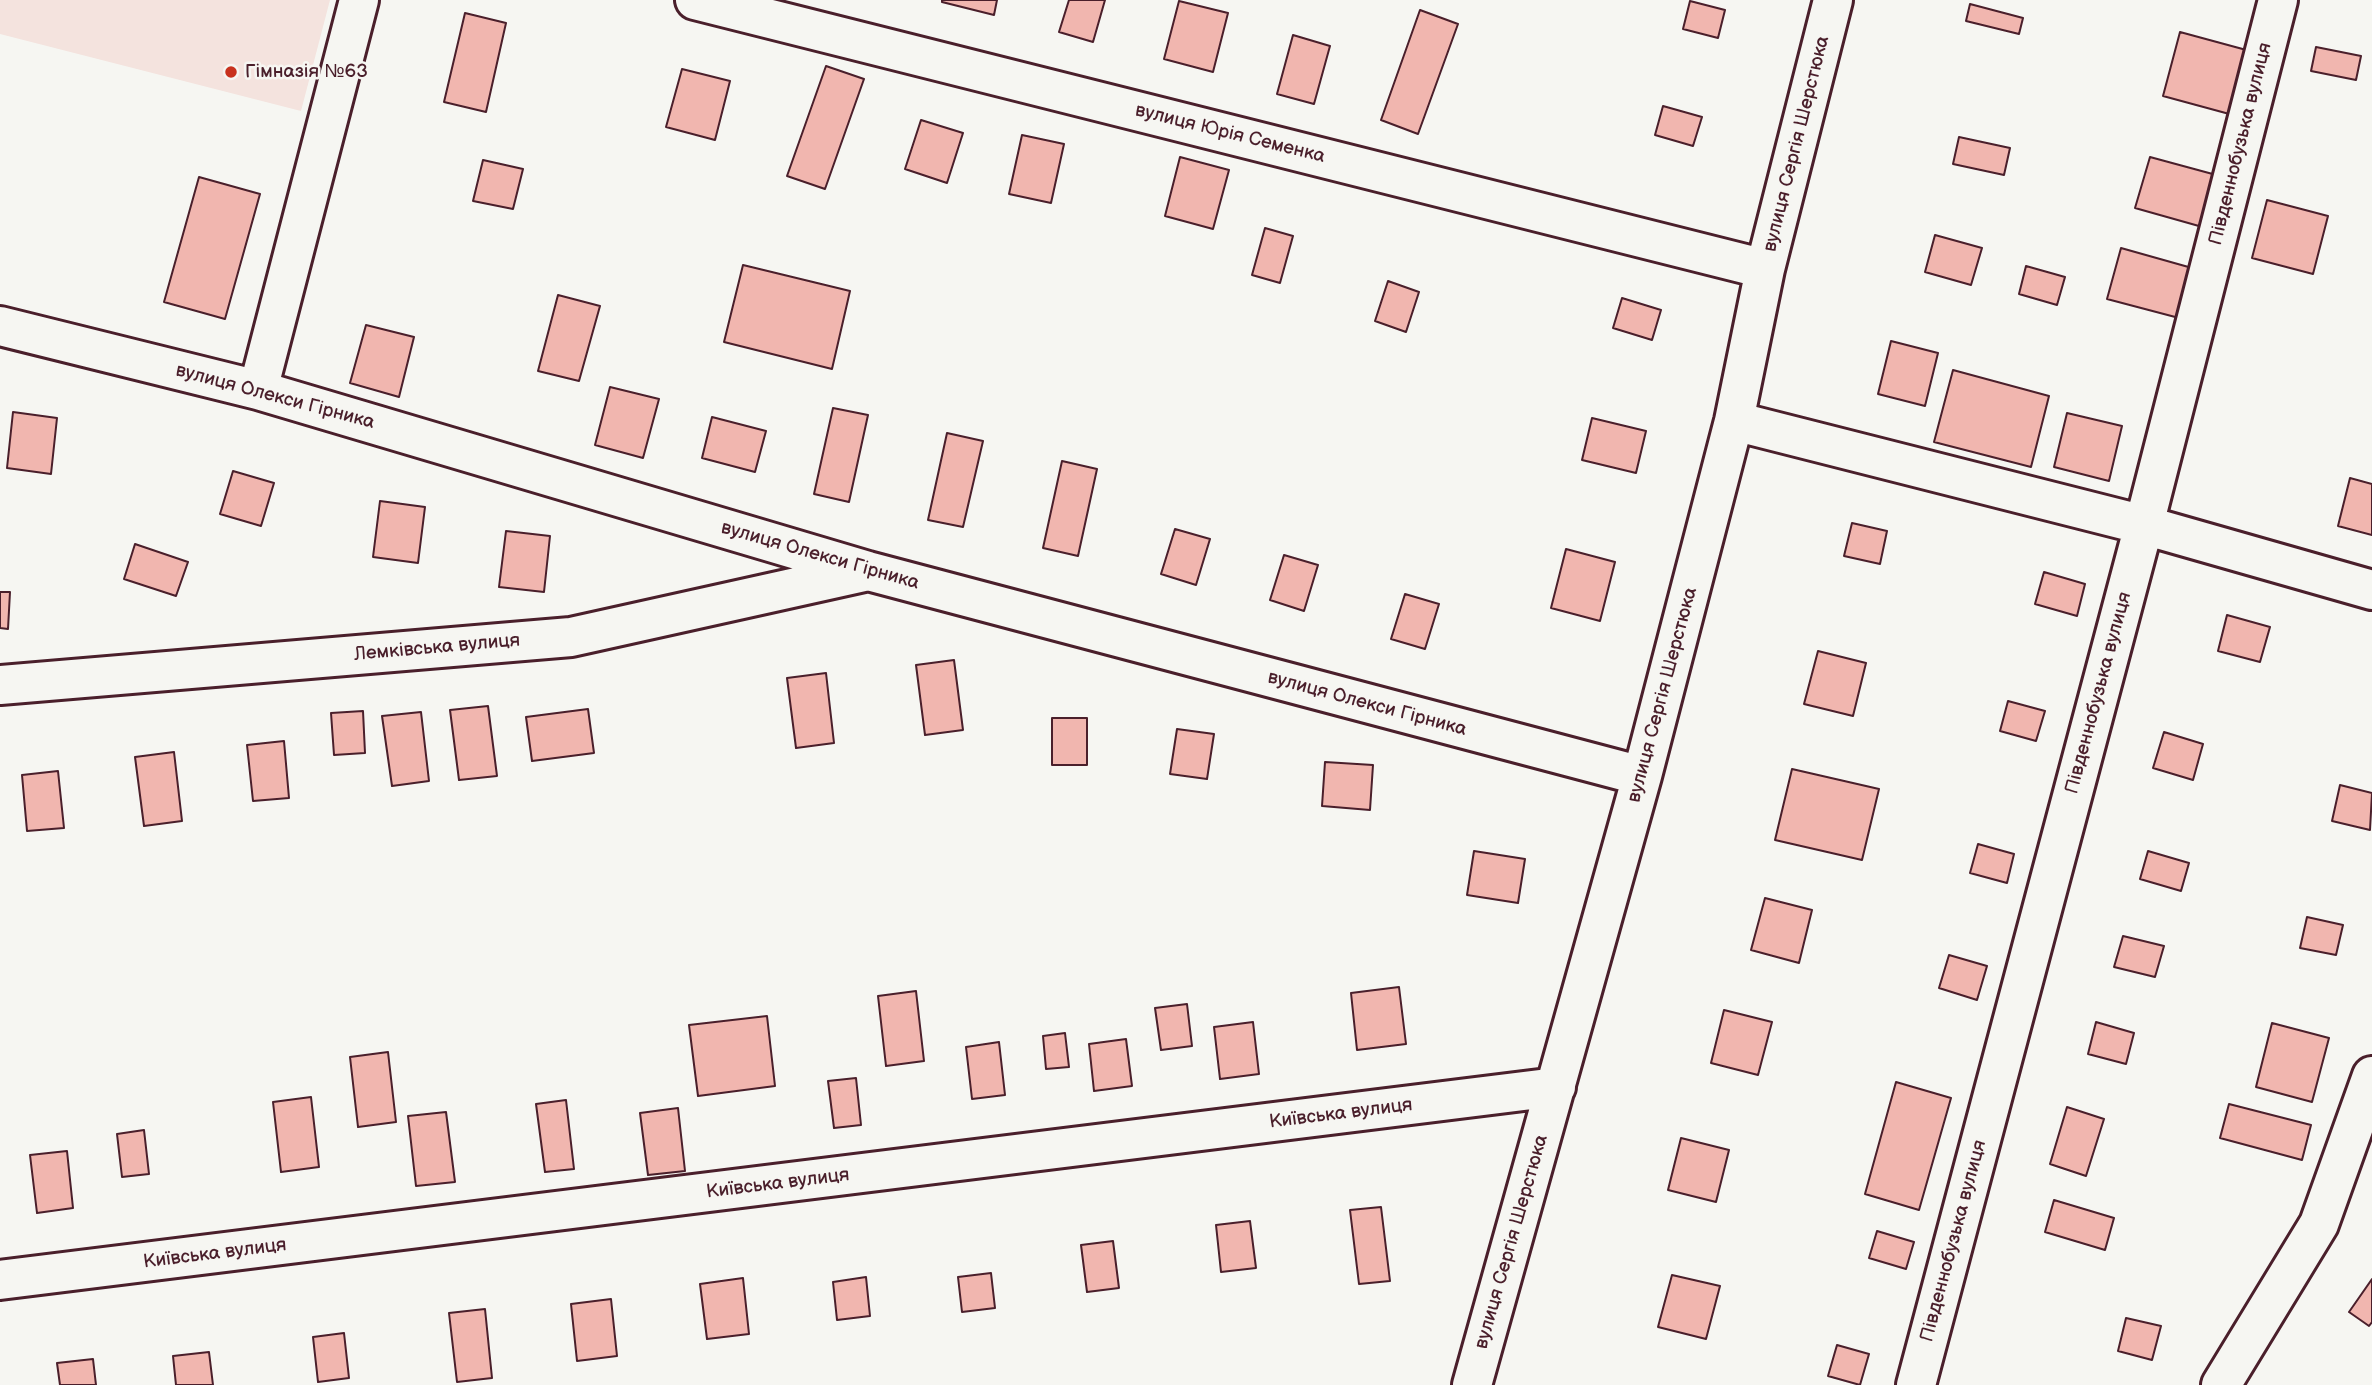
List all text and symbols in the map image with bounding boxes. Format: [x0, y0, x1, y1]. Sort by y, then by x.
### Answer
street label: вулиця Сергія Шерстюка [1759, 34, 1835, 254]
street label: Південнобузька вулиця [2205, 40, 2277, 248]
place label: Гімназія №63 [245, 61, 368, 83]
marker: Гімназія №63 [223, 64, 239, 80]
street label: вулиця Юрія Семенка [1133, 99, 1327, 169]
street label: вулиця Олекси Гірника [173, 359, 377, 435]
street label: вулиця Олекси Гірника [718, 517, 922, 595]
street label: вулиця Сергія Шерстюка [1623, 585, 1703, 805]
street label: Південнобузька вулиця [2061, 590, 2137, 796]
street label: Лемківська вулиця [353, 629, 521, 667]
street label: вулиця Олекси Гірника [1265, 666, 1469, 742]
street label: Київська вулиця [1268, 1094, 1414, 1134]
street label: вулиця Сергія Шерстюка [1470, 1132, 1554, 1352]
street label: Південнобузька вулиця [1916, 1138, 1992, 1344]
street label: Київська вулиця [705, 1164, 851, 1204]
street label: Київська вулиця [142, 1234, 288, 1274]

